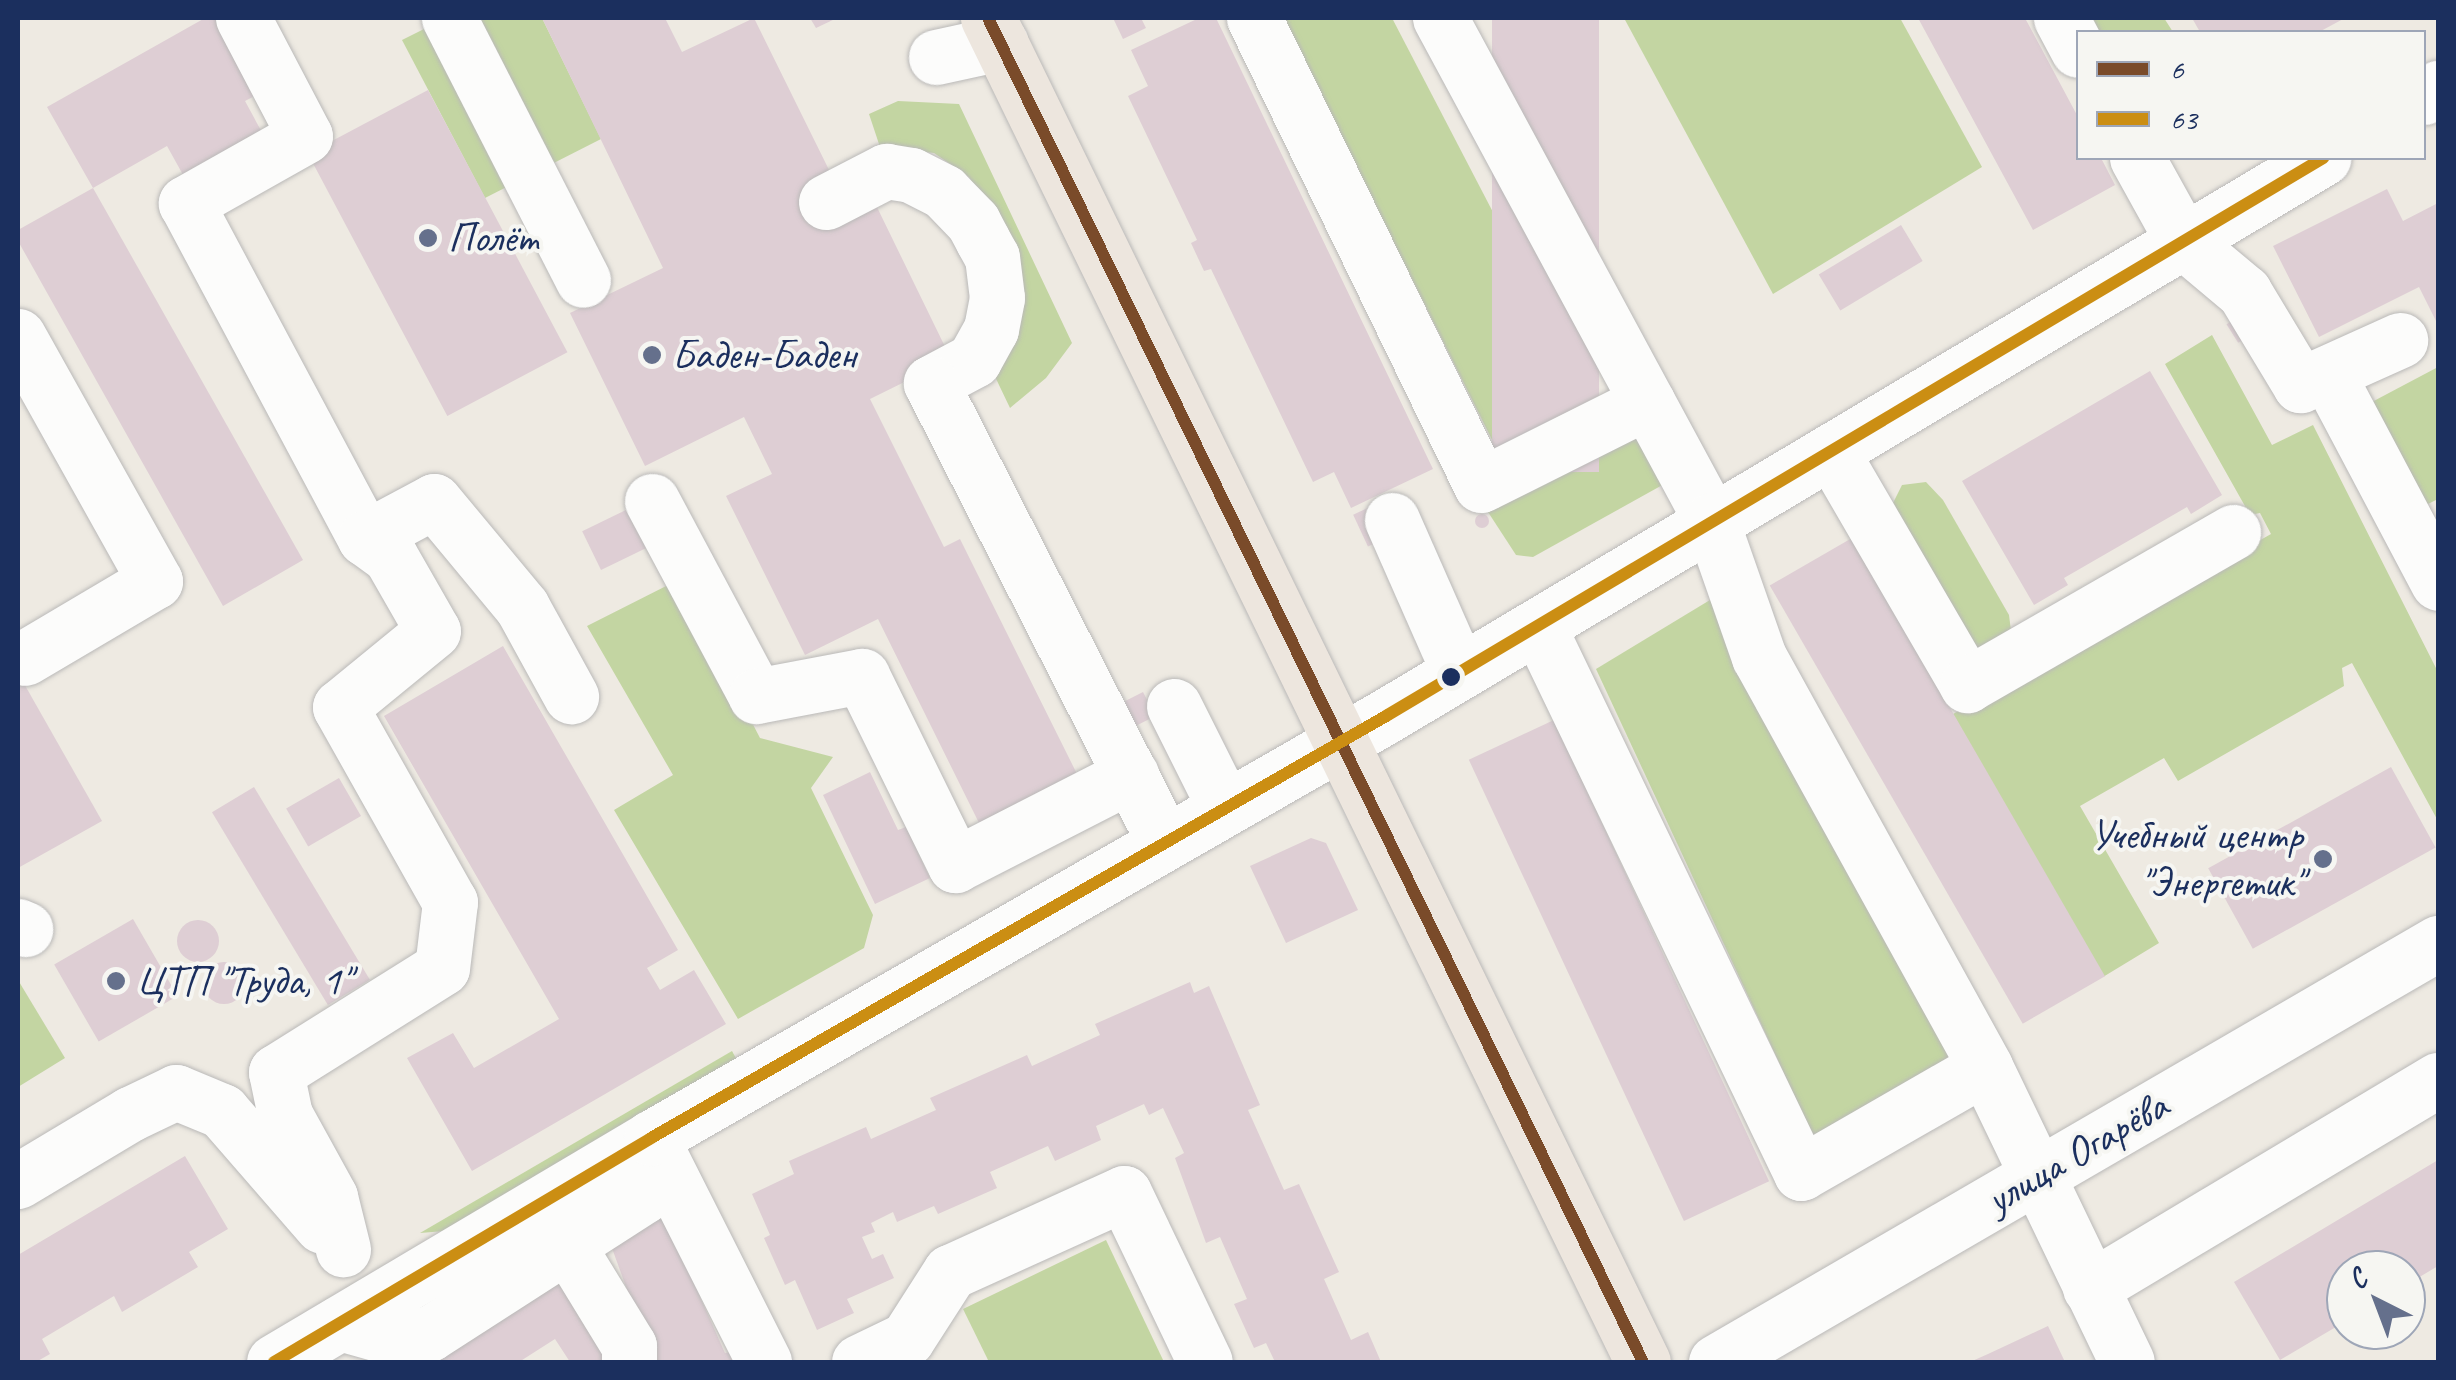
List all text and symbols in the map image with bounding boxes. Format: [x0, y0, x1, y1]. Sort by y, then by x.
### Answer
legend [2076, 30, 2426, 160]
text: 6 [2170, 50, 2184, 88]
text: 63 [2170, 100, 2197, 138]
place label: Полёт [448, 213, 537, 263]
marker: Полёт [417, 227, 439, 249]
place label: Баден-Баден [672, 330, 856, 380]
marker: Баден-Баден [641, 344, 663, 366]
unlabelled marker [1441, 667, 1461, 687]
place label: Учебный центр "Энергетик" [2090, 810, 2303, 908]
marker: Учебный центр "Энергетик" [2312, 848, 2334, 870]
place label: ЦТП "Труда, 1" [136, 956, 350, 1006]
marker: ЦТП "Труда, 1" [105, 970, 127, 992]
street label: улица Огарёва [1977, 1081, 2177, 1225]
north arrow [2326, 1250, 2426, 1350]
text: С [2340, 1261, 2374, 1296]

